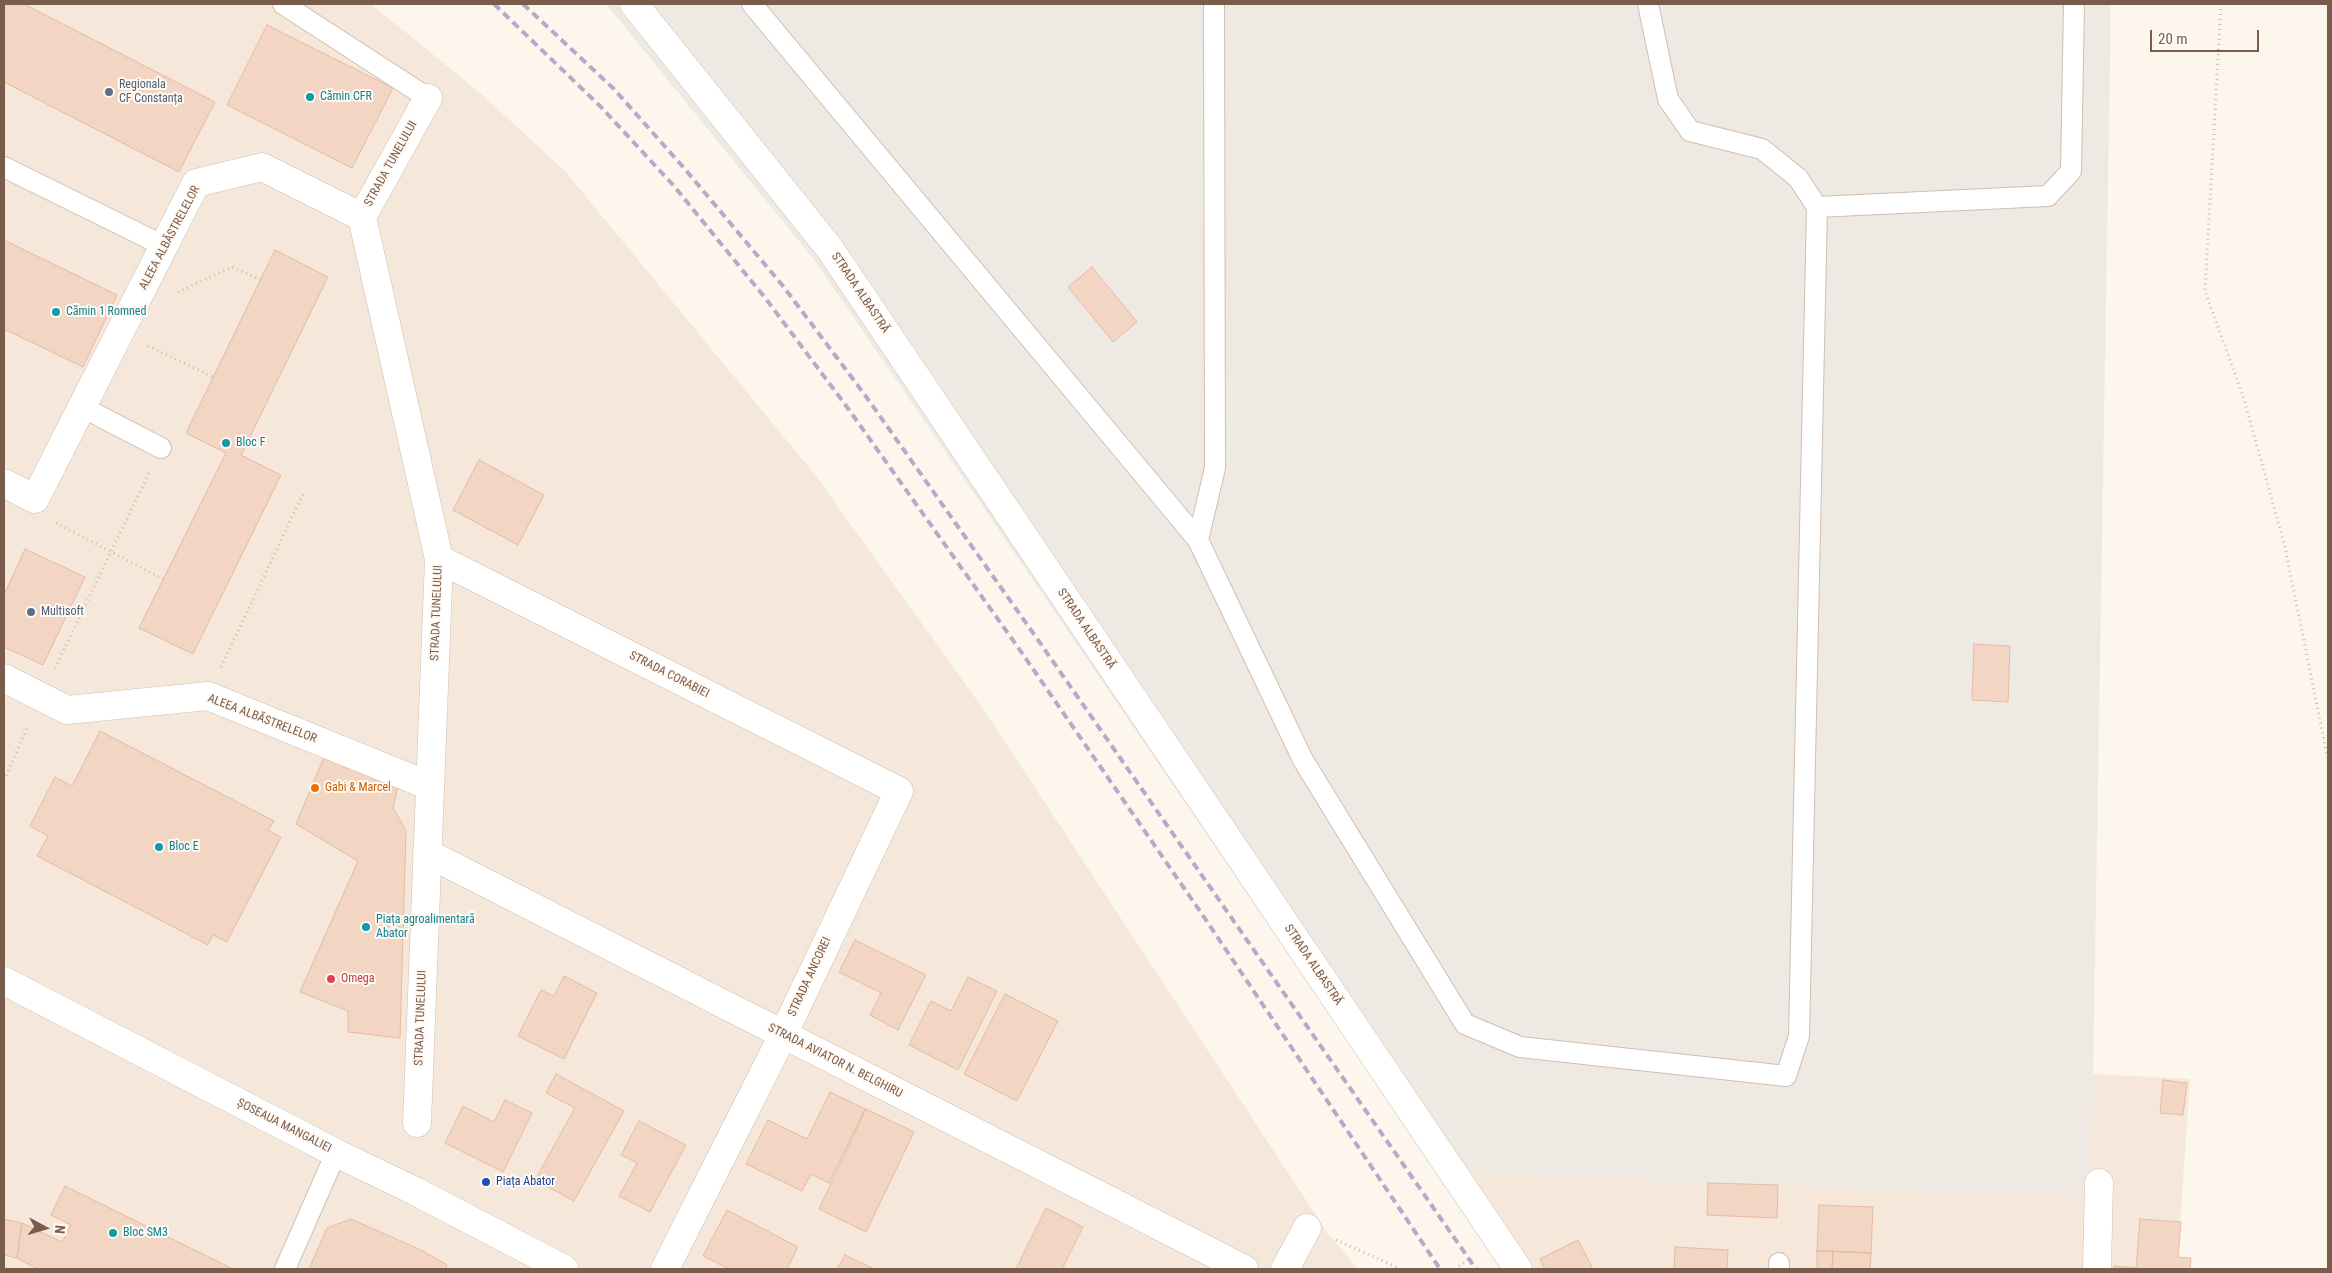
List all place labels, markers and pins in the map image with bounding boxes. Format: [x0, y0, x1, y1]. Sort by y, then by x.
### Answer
place label: Regionala CF Constanța [119, 78, 183, 106]
marker: Regionala CF Constanța [103, 86, 115, 98]
place label: Cămin CFR [320, 90, 372, 104]
marker: Cămin CFR [304, 91, 316, 103]
place label: Cămin 1 Romned [66, 305, 146, 319]
marker: Cămin 1 Romned [50, 306, 62, 318]
place label: Bloc F [236, 436, 265, 450]
marker: Bloc F [220, 437, 232, 449]
place label: Multisoft [41, 605, 84, 619]
marker: Multisoft [25, 606, 37, 618]
place label: Gabi & Marcel [325, 781, 391, 795]
marker: Gabi & Marcel [309, 782, 321, 794]
place label: Bloc E [169, 840, 199, 854]
marker: Bloc E [153, 841, 165, 853]
place label: Piața agroalimentară Abator [376, 913, 475, 941]
marker: Piața agroalimentară Abator [360, 921, 372, 933]
place label: Omega [341, 972, 375, 986]
marker: Omega [325, 973, 337, 985]
place label: Piața Abator [496, 1175, 555, 1189]
marker: Piața Abator [480, 1176, 492, 1188]
place label: Bloc SM3 [123, 1226, 168, 1240]
marker: Bloc SM3 [107, 1227, 119, 1239]

